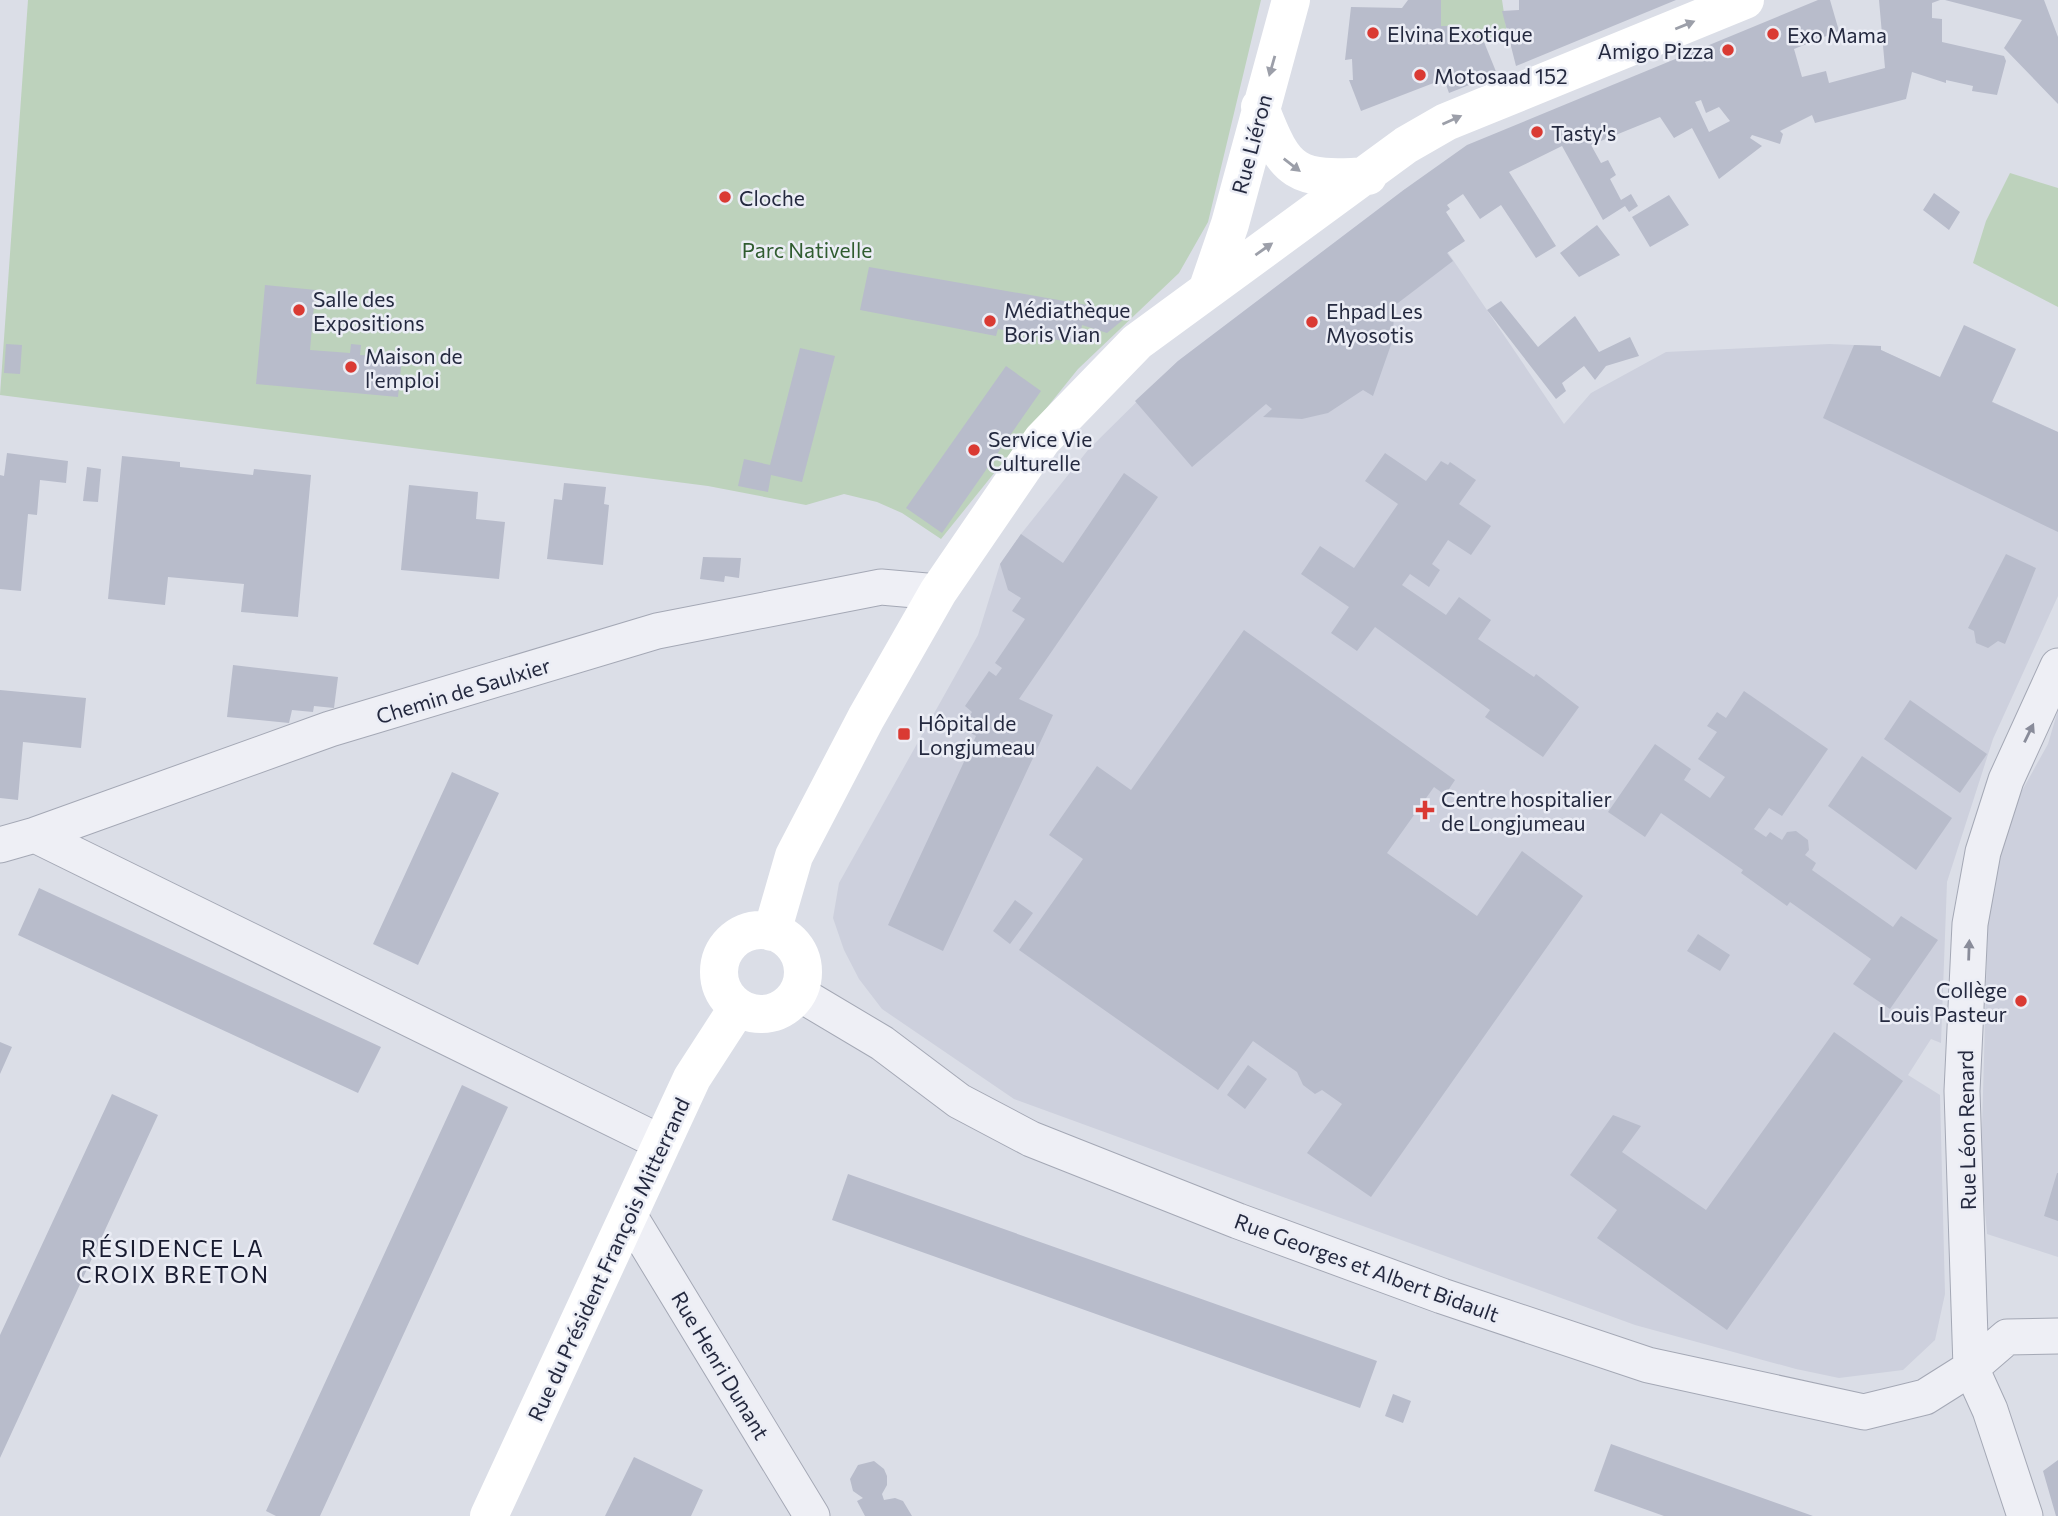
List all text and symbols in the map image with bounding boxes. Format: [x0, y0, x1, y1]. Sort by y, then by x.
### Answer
one-way arrow [1674, 19, 1695, 30]
place label: Elvina Exotique [1387, 21, 1533, 46]
place label: Exo Mama [1787, 22, 1887, 47]
marker: Elvina Exotique [1365, 25, 1381, 41]
marker: Exo Mama [1765, 26, 1781, 42]
place label: Amigo Pizza [1598, 38, 1714, 63]
marker: Amigo Pizza [1720, 42, 1736, 58]
one-way arrow [1266, 55, 1277, 77]
place label: Motosaad 152 [1434, 63, 1568, 88]
marker: Motosaad 152 [1412, 67, 1428, 83]
street label: Rue Liéron [1226, 92, 1276, 196]
one-way arrow [1441, 114, 1462, 125]
place label: Tasty's [1551, 120, 1616, 145]
marker: Tasty's [1529, 124, 1545, 140]
one-way arrow [1283, 158, 1301, 173]
place label: Cloche [739, 185, 805, 210]
marker: Cloche [717, 189, 733, 205]
park label: Parc Nativelle [742, 237, 872, 262]
one-way arrow [1255, 242, 1273, 256]
place label: Salle des Expositions [313, 286, 425, 335]
place label: Médiathèque Boris Vian [1004, 297, 1130, 346]
place label: Ehpad Les Myosotis [1326, 298, 1423, 347]
marker: Salle des Expositions [291, 302, 307, 318]
marker: Médiathèque Boris Vian [982, 313, 998, 329]
marker: Ehpad Les Myosotis [1304, 314, 1320, 330]
place label: Maison de l'emploi [365, 343, 463, 392]
marker: Maison de l'emploi [343, 359, 359, 375]
place label: Service Vie Culturelle [988, 426, 1092, 475]
marker: Service Vie Culturelle [966, 442, 982, 458]
street label: Chemin de Saulxier [373, 652, 553, 728]
place label: Hôpital de Longjumeau [918, 710, 1035, 759]
one-way arrow [2023, 723, 2035, 743]
marker: Hôpital de Longjumeau [896, 726, 912, 742]
place label: Centre hospitalier de Longjumeau [1441, 786, 1612, 835]
marker: Centre hospitalier de Longjumeau [1415, 800, 1435, 820]
one-way arrow [1963, 939, 1974, 961]
place label: Collège Louis Pasteur [1878, 977, 2007, 1026]
marker: Collège Louis Pasteur [2013, 993, 2029, 1009]
street label: Rue Léon Renard [1952, 1050, 1980, 1210]
street label: Rue du Président François Mitterrand [522, 1093, 694, 1425]
street label: Rue Georges et Albert Bidault [1231, 1207, 1503, 1327]
district label: RÉSIDENCE LA CROIX BRETON [76, 1234, 270, 1288]
street label: Rue Henri Dunant [667, 1286, 775, 1444]

